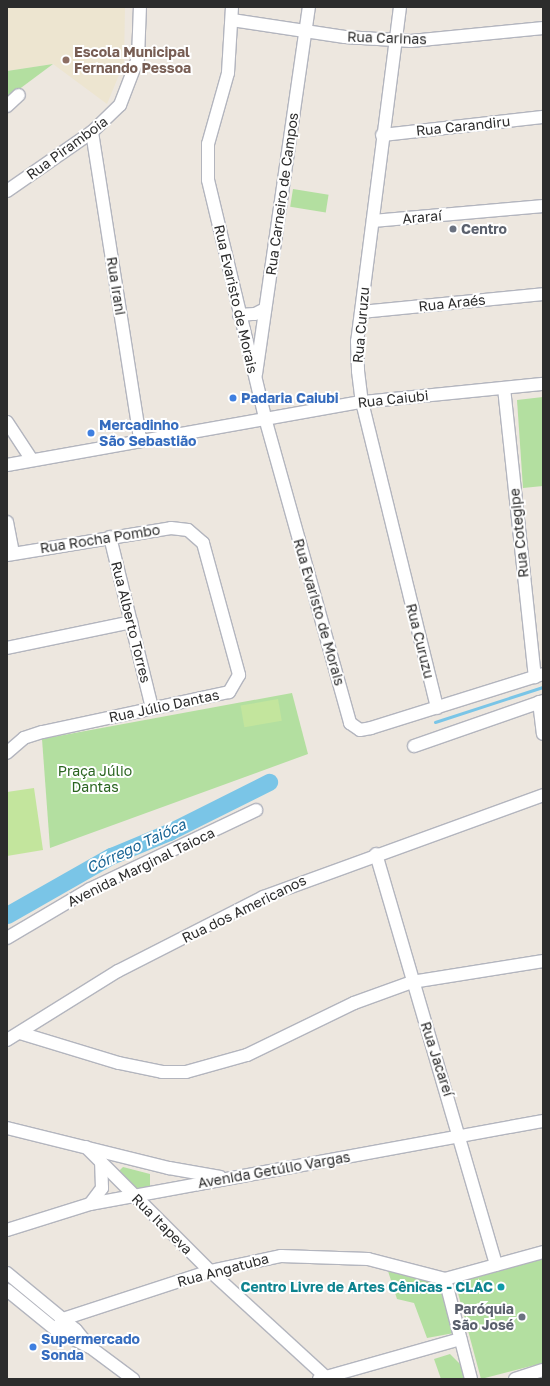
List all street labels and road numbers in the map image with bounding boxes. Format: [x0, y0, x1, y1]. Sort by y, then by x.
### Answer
street label: Rua Carinas [347, 28, 427, 48]
street label: Rua Carneiro de Campos [262, 112, 302, 276]
street label: Rua Piramboia [23, 113, 111, 183]
street label: Rua Carandiru [415, 113, 511, 139]
street label: Araraí [402, 207, 442, 227]
street label: Rua Evaristo de Morais [211, 223, 261, 375]
street label: Rua Irani [103, 255, 129, 317]
street label: Rua Curuzu [349, 286, 373, 364]
street label: Rua Araés [418, 291, 486, 315]
street label: Rua Caiubi [357, 387, 429, 411]
street label: Rua Cotegipe [506, 487, 532, 579]
street label: Rua Rocha Pombo [39, 521, 161, 557]
street label: Rua Evaristo de Morais [290, 537, 348, 687]
street label: Rua Alberto Torres [108, 559, 154, 685]
street label: Rua Curuzu [403, 602, 437, 680]
street label: Rua Júlio Dantas [107, 686, 221, 726]
street label: Avenida Marginal Taioca [65, 824, 217, 910]
street label: Rua dos Americanos [179, 872, 309, 946]
street label: Rua Jacareí [417, 1020, 457, 1098]
street label: Avenida Getúlio Vargas [196, 1148, 352, 1192]
street label: Rua Itapeva [128, 1190, 196, 1258]
street label: Rua Angatuba [175, 1250, 271, 1290]

